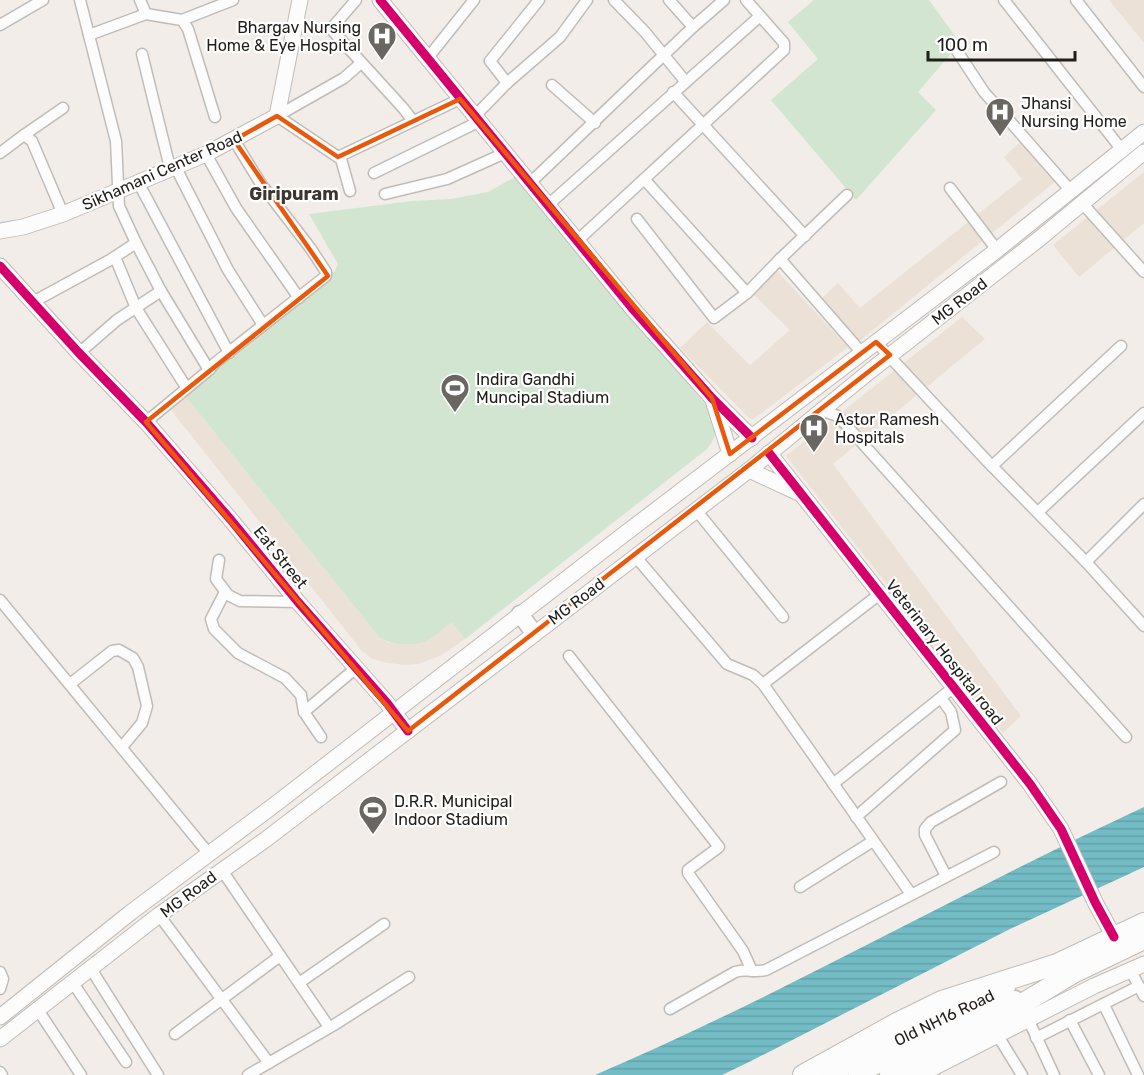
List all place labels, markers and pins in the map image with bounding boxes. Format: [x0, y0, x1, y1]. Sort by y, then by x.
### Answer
place label: Bhargav Nursing Home & Eye Hospital [206, 18, 361, 55]
hospital icon: Bhargav Nursing Home & Eye Hospital [366, 20, 398, 62]
place label: Jhansi Nursing Home [1021, 94, 1127, 131]
hospital icon: Jhansi Nursing Home [984, 96, 1016, 138]
place label: Indira Gandhi Muncipal Stadium [476, 370, 609, 407]
sports icon: Indira Gandhi Muncipal Stadium [439, 372, 471, 414]
place label: Astor Ramesh Hospitals [835, 410, 939, 447]
hospital icon: Astor Ramesh Hospitals [798, 412, 830, 454]
place label: D.R.R. Municipal Indoor Stadium [394, 792, 512, 829]
sports icon: D.R.R. Municipal Indoor Stadium [357, 794, 389, 836]

